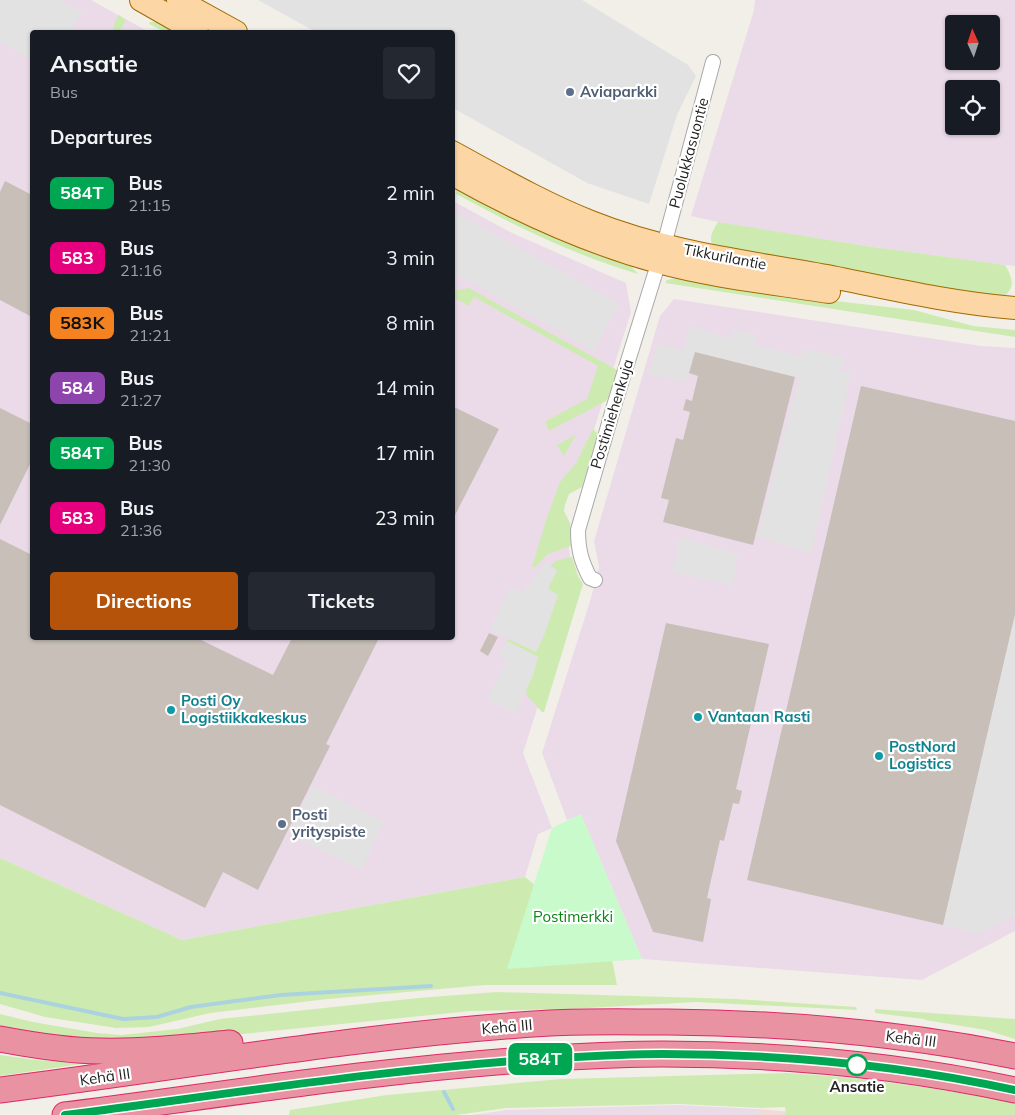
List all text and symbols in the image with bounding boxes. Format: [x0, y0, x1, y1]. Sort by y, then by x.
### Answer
north arrow [945, 15, 1000, 70]
map controls [945, 15, 1000, 135]
button: heart [383, 47, 435, 99]
text: Ansatie [50, 48, 138, 78]
button: locate [945, 80, 1000, 135]
text: Bus [50, 82, 78, 102]
place label: Aviaparkki [580, 82, 657, 101]
marker: Aviaparkki [564, 86, 576, 98]
street label: Puolukkasuontie [665, 95, 712, 210]
text: Departures [50, 125, 152, 149]
text: Bus [129, 171, 163, 195]
text: 584T [60, 181, 104, 204]
text: 2 min [386, 181, 435, 205]
text: 21:15 [129, 195, 171, 215]
text: Bus [120, 236, 154, 260]
street label: Tikkurilantie [682, 239, 768, 274]
text: 583 [61, 246, 94, 269]
text: 3 min [386, 246, 435, 270]
text: 21:16 [120, 260, 162, 280]
text: Bus [129, 301, 163, 325]
text: 583K [60, 311, 104, 334]
text: 8 min [386, 311, 435, 335]
text: 21:21 [129, 325, 171, 345]
street label: Postimiehenkuja [586, 357, 637, 471]
text: Bus [120, 366, 154, 390]
text: 584 [61, 376, 94, 399]
text: 14 min [375, 376, 435, 400]
text: 21:27 [120, 390, 162, 410]
text: Bus [129, 431, 163, 455]
text: 584T [60, 441, 104, 464]
text: 17 min [375, 441, 435, 465]
text: 21:30 [129, 455, 171, 475]
text: Bus [120, 496, 154, 520]
text: 583 [61, 506, 94, 529]
text: 23 min [375, 506, 435, 530]
text: 21:36 [120, 520, 162, 540]
button: Directions [50, 572, 238, 630]
button: Tickets [248, 572, 435, 630]
place label: Posti Oy Logistiikkakeskus [181, 691, 307, 727]
marker: Posti Oy Logistiikkakeskus [165, 704, 177, 716]
place label: Vantaan Rasti [707, 707, 811, 726]
marker: Vantaan Rasti [692, 711, 704, 723]
place label: PostNord Logistics [889, 737, 956, 773]
marker: PostNord Logistics [873, 750, 885, 762]
place label: Posti yrityspiste [291, 805, 366, 841]
marker: Posti yrityspiste [276, 818, 288, 830]
park label: Postimerkki [533, 907, 613, 926]
street label: Kehä III [481, 1015, 533, 1038]
street label: Kehä III [885, 1026, 937, 1051]
line badge: 584T [505, 1043, 575, 1075]
text: 584T [518, 1047, 562, 1070]
marker: Ansatie [846, 1054, 868, 1076]
street label: Kehä III [78, 1064, 131, 1089]
place label: Ansatie [830, 1077, 884, 1096]

